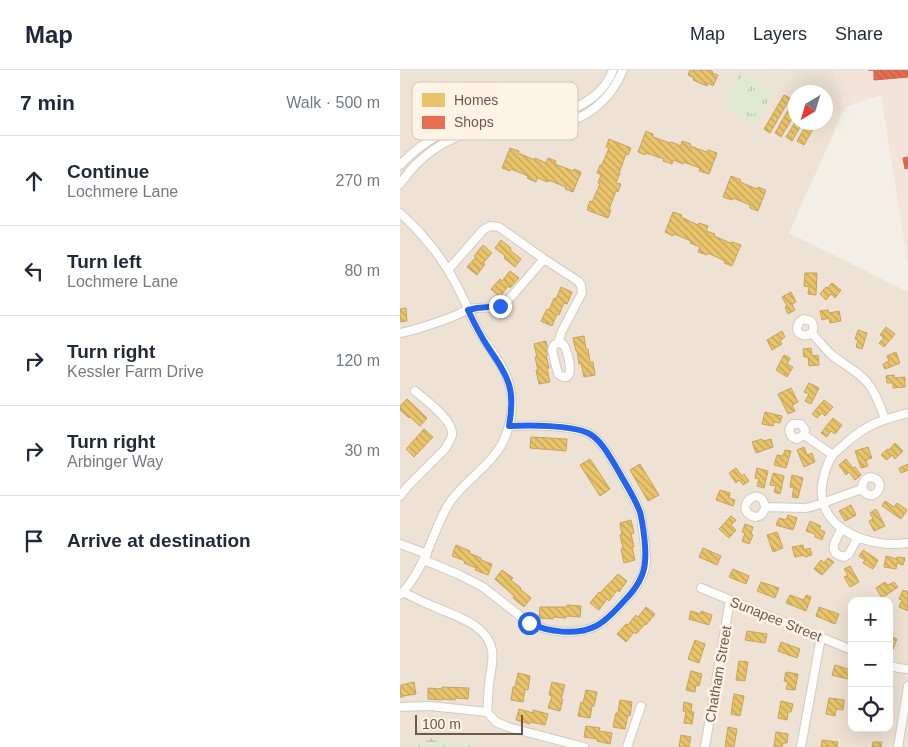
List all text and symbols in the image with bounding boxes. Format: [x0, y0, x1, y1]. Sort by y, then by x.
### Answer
text: Map [25, 21, 73, 48]
text: Map [690, 24, 725, 44]
text: Layers [753, 24, 807, 44]
text: Share [835, 24, 883, 44]
legend [412, 82, 578, 140]
north arrow [788, 85, 833, 130]
text: 7 min [20, 91, 75, 114]
text: Homes [454, 92, 498, 108]
text: Walk · 500 m [286, 94, 380, 111]
text: Shops [454, 114, 494, 130]
text: Continue [67, 161, 149, 182]
icon: ahead [20, 167, 48, 195]
text: 270 m [336, 172, 380, 189]
text: Lochmere Lane [67, 183, 178, 200]
text: Turn left [67, 251, 142, 272]
icon: left [20, 257, 48, 285]
text: 80 m [344, 262, 380, 279]
text: Lochmere Lane [67, 273, 178, 290]
route end [489, 295, 512, 318]
text: Turn right [67, 341, 155, 362]
icon: right [20, 347, 48, 375]
text: 120 m [336, 352, 380, 369]
text: Kessler Farm Drive [67, 363, 204, 380]
text: Turn right [67, 431, 155, 452]
icon: right [20, 437, 48, 465]
text: 30 m [344, 442, 380, 459]
text: Arbinger Way [67, 453, 163, 470]
icon: arrive [20, 527, 48, 555]
text: Arrive at destination [67, 530, 251, 551]
street label: Sunapee Street [728, 593, 824, 645]
map controls [848, 597, 893, 732]
button: + [848, 597, 893, 642]
route start [518, 612, 541, 635]
street label: Chatham Street [702, 624, 734, 724]
button: − [848, 642, 893, 687]
button: locate [848, 687, 893, 732]
scale bar [415, 712, 522, 735]
text: 100 m [422, 716, 461, 732]

